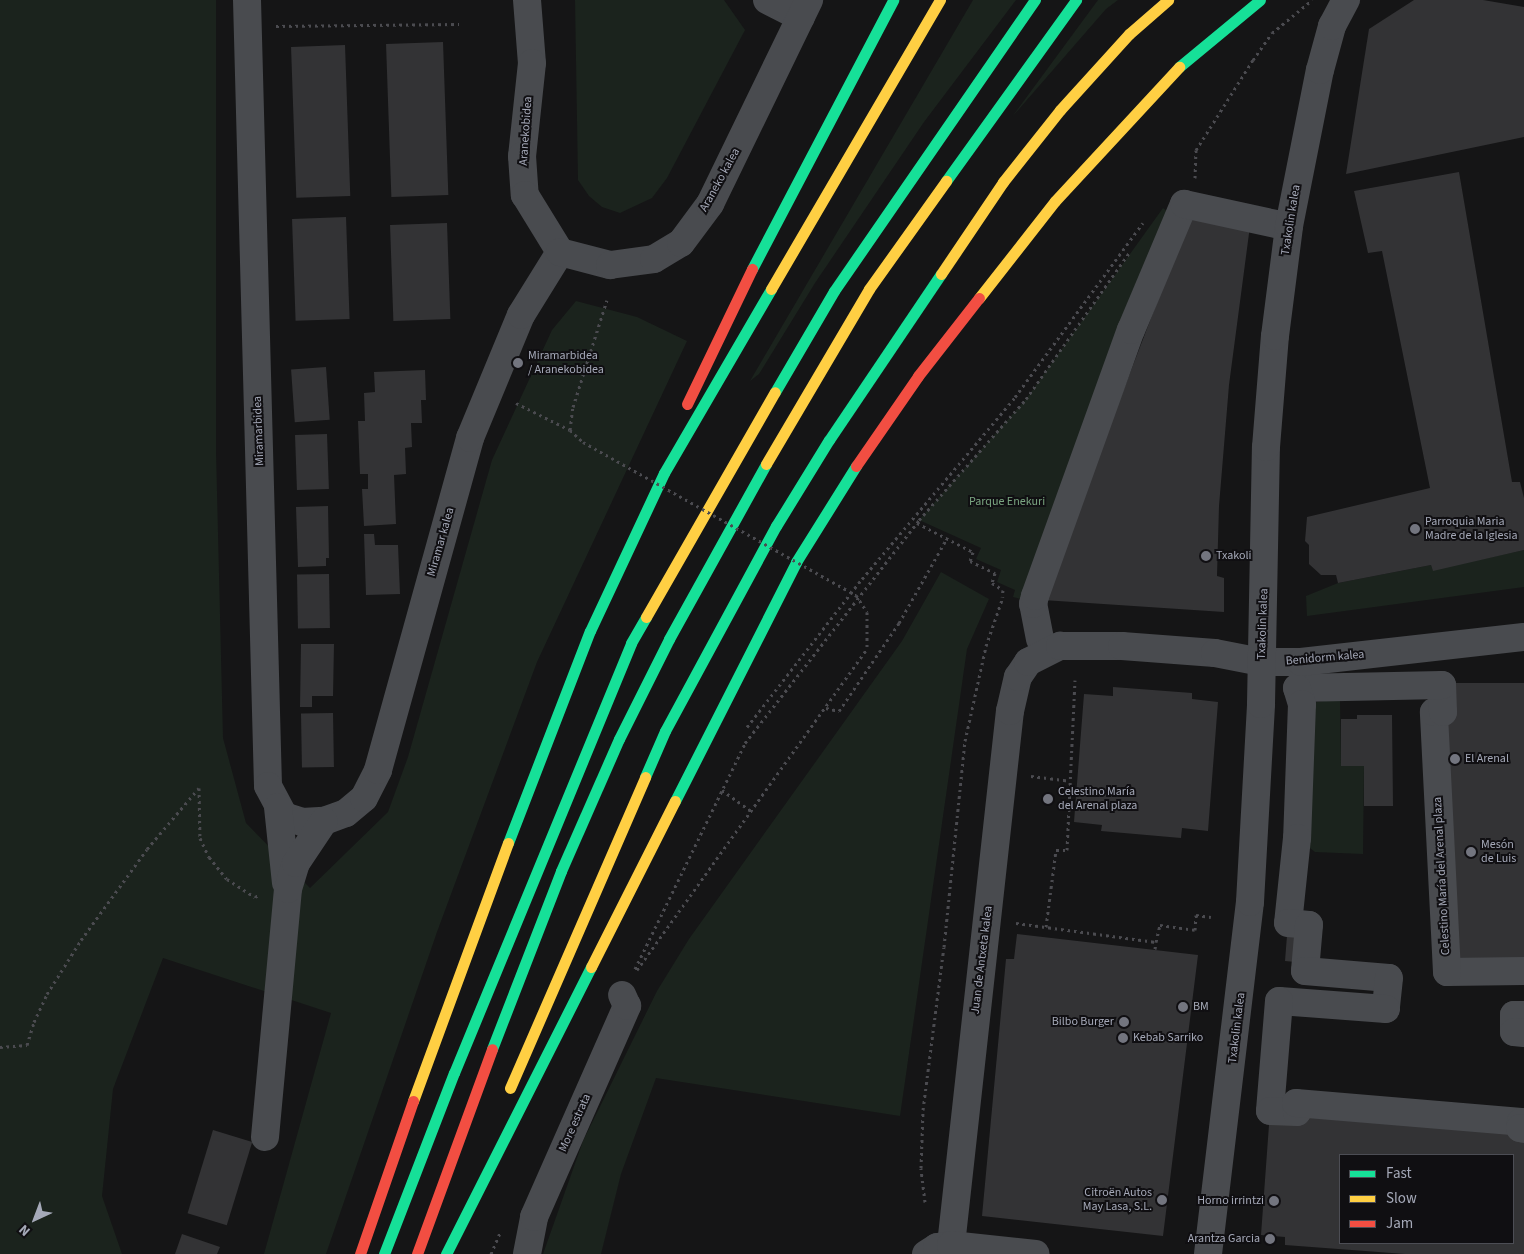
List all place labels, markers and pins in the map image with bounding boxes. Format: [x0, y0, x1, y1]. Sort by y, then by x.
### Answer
place label: Miramarbidea / Aranekobidea [528, 349, 604, 377]
marker: Miramarbidea / Aranekobidea [512, 357, 524, 369]
place label: Parroquia Maria Madre de la Iglesia [1425, 515, 1518, 543]
marker: Parroquia Maria Madre de la Iglesia [1409, 523, 1421, 535]
place label: Txakoli [1216, 549, 1251, 563]
marker: Txakoli [1200, 550, 1212, 562]
place label: El Arenal [1465, 752, 1509, 766]
marker: El Arenal [1449, 753, 1461, 765]
place label: Celestino María del Arenal plaza [1058, 785, 1137, 813]
marker: Celestino María del Arenal plaza [1042, 793, 1054, 805]
place label: Mesón de Luis [1481, 838, 1516, 866]
marker: Mesón de Luis [1465, 846, 1477, 858]
place label: BM [1193, 1000, 1209, 1014]
marker: BM [1177, 1001, 1189, 1013]
place label: Bilbo Burger [1052, 1015, 1114, 1029]
marker: Bilbo Burger [1118, 1016, 1130, 1028]
place label: Kebab Sarriko [1133, 1031, 1203, 1045]
marker: Kebab Sarriko [1117, 1032, 1129, 1044]
place label: Citroën Autos May Lasa, S.L. [1083, 1186, 1152, 1214]
marker: Citroën Autos May Lasa, S.L. [1156, 1194, 1168, 1206]
place label: Horno irrintzi [1197, 1194, 1264, 1208]
marker: Horno irrintzi [1268, 1195, 1280, 1207]
place label: Arantza Garcia [1188, 1232, 1260, 1246]
marker: Arantza Garcia [1264, 1233, 1276, 1245]

